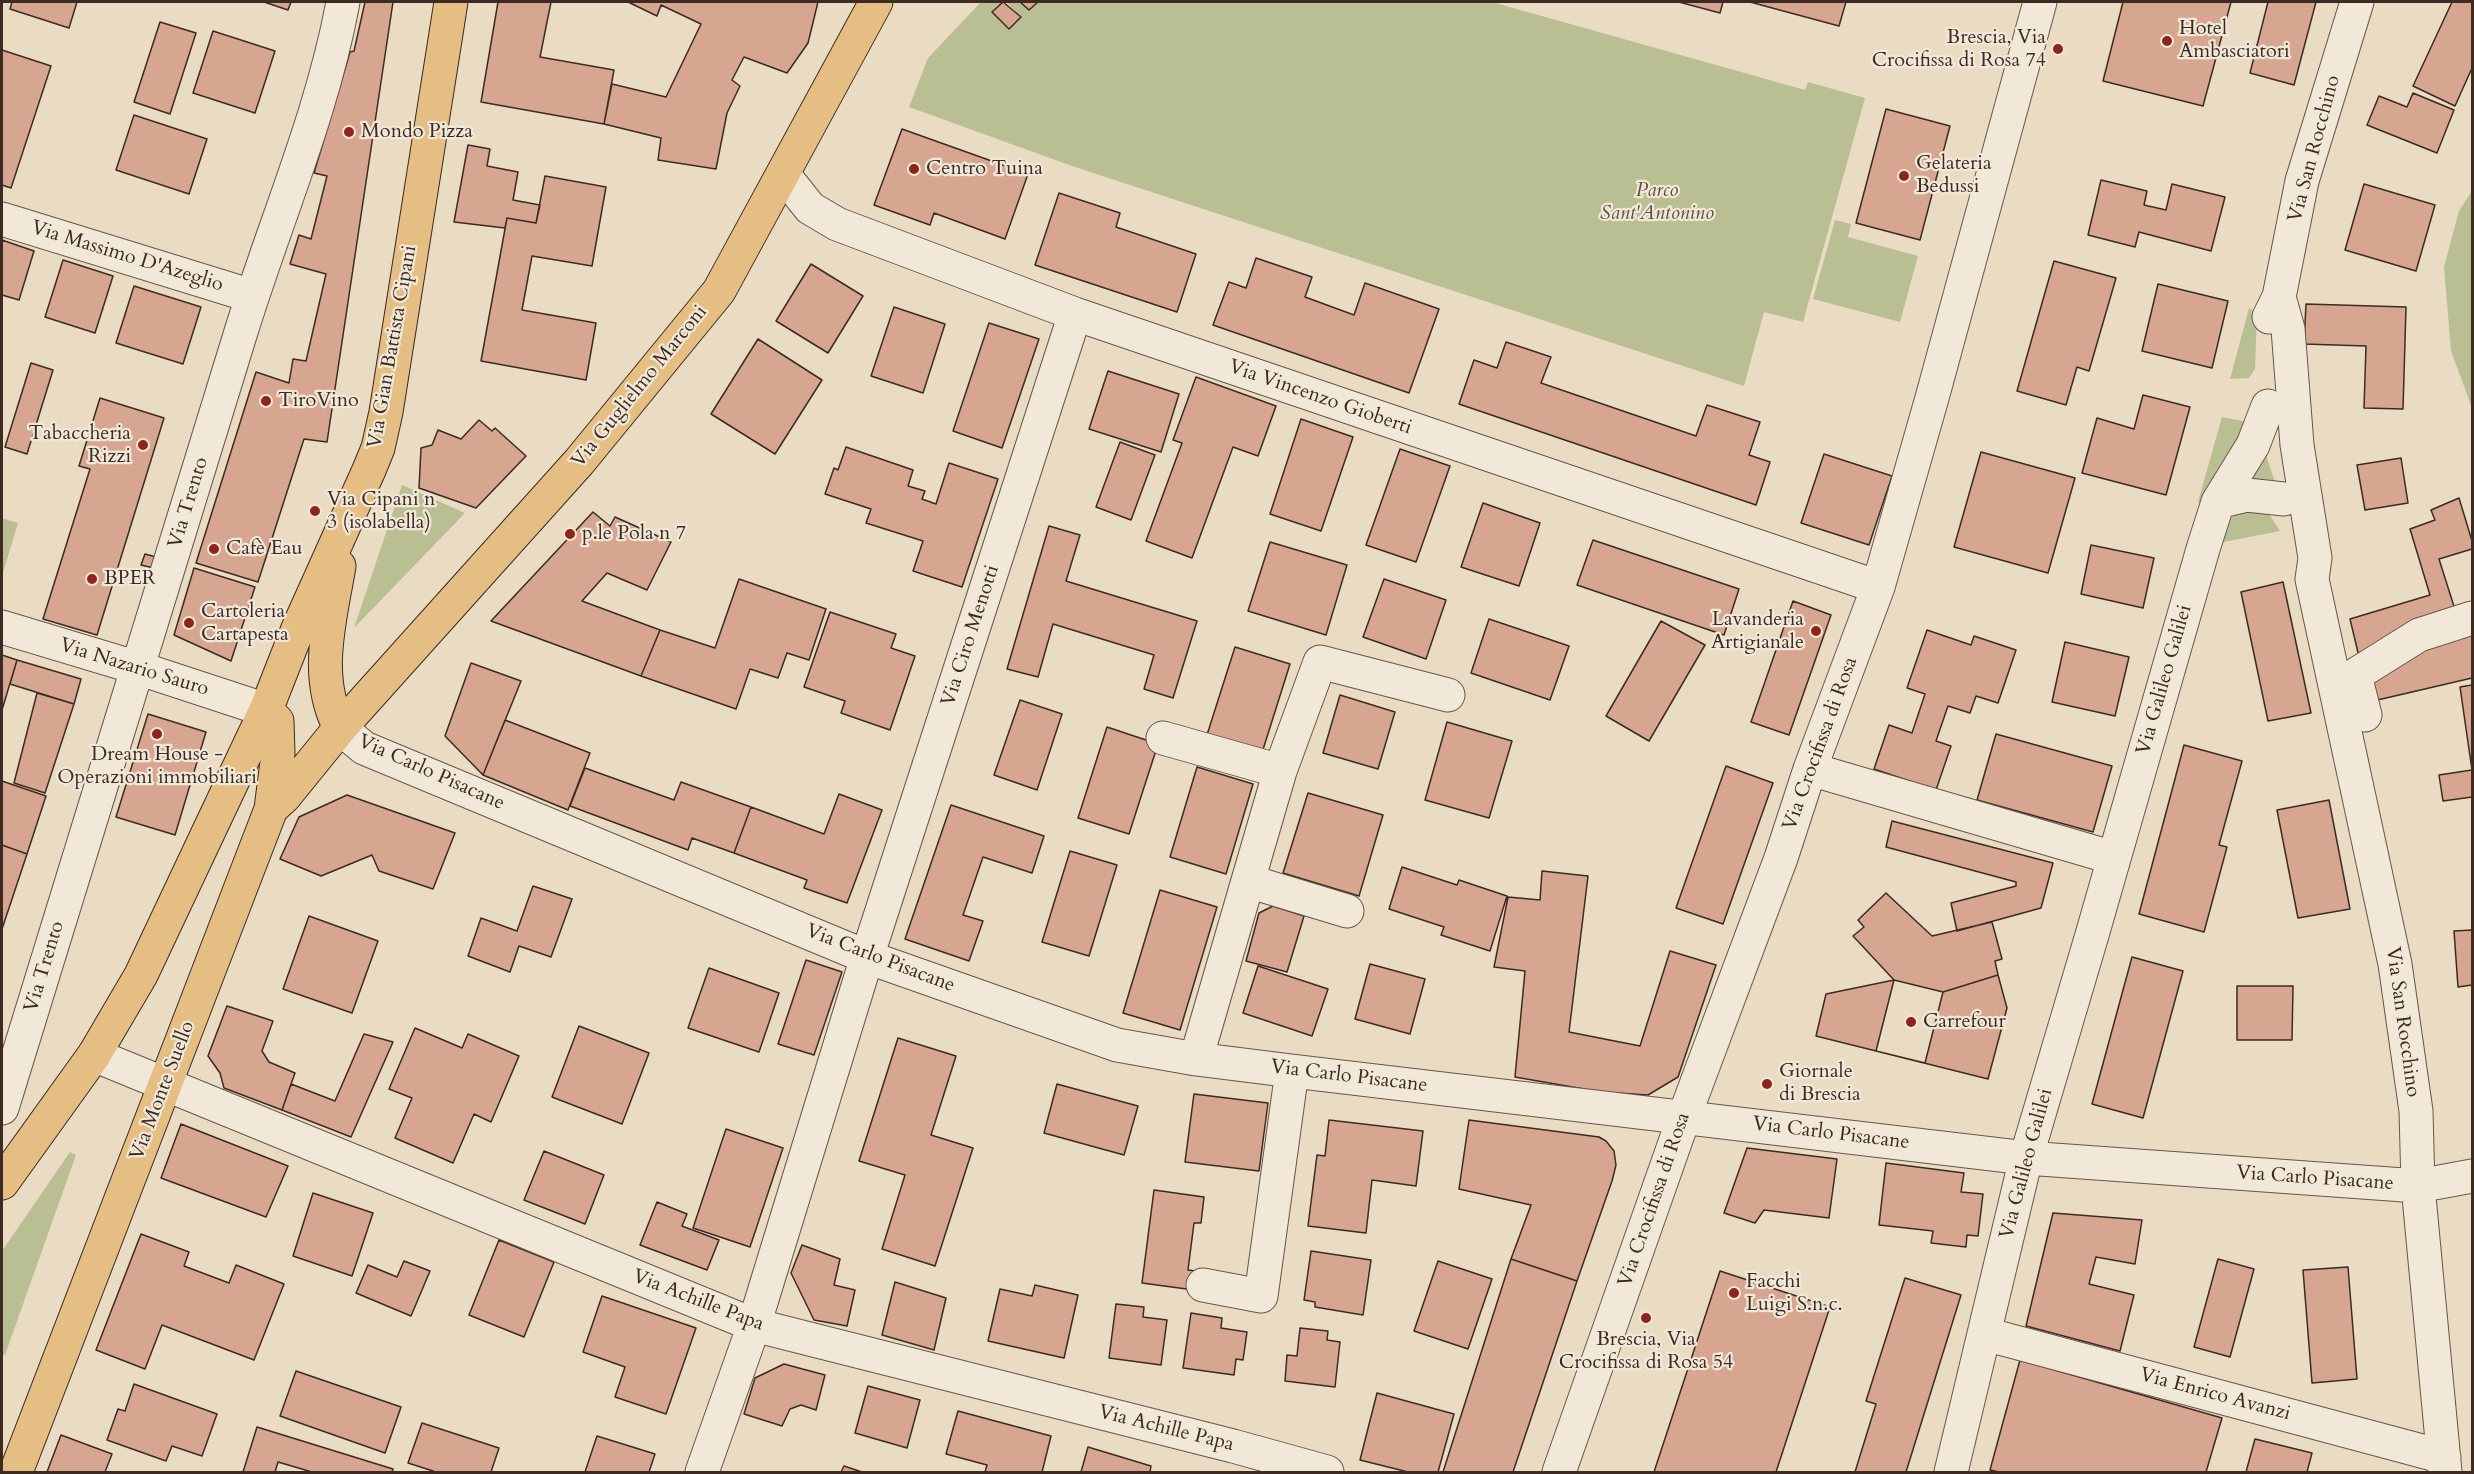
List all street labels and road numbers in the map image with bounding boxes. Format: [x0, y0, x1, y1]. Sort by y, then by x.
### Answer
street label: Via San Rocchino [2284, 73, 2346, 225]
street label: Via Massimo D'Azeglio [28, 216, 226, 298]
street label: Via Gian Battista Cipani [363, 244, 423, 450]
street label: Via Guglielmo Marconi [567, 301, 713, 473]
street label: Via Vincenzo Gioberti [1225, 355, 1415, 441]
street label: Via Trento [164, 455, 214, 551]
street label: Via Ciro Menotti [937, 562, 1005, 710]
street label: Via Galileo Galilei [2132, 602, 2198, 758]
street label: Via Nazario Sauro [57, 634, 211, 702]
street label: Via Crocifissa di Rosa [1778, 654, 1864, 834]
street label: Via Carlo Pisacane [354, 730, 508, 816]
street label: Via Trento [20, 919, 70, 1015]
street label: Via Carlo Pisacane [802, 920, 958, 998]
street label: Via San Rocchino [2380, 945, 2424, 1099]
street label: Via Monte Suello [125, 1018, 201, 1164]
street label: Via Carlo Pisacane [1269, 1055, 1429, 1099]
street label: Via Galileo Galilei [1995, 1086, 2059, 1242]
street label: Via Crocifissa di Rosa [1614, 1110, 1696, 1290]
street label: Via Carlo Pisacane [1751, 1112, 1911, 1156]
street label: Via Carlo Pisacane [2235, 1162, 2395, 1196]
street label: Via Achille Papa [629, 1265, 767, 1337]
street label: Via Enrico Avanzi [2137, 1363, 2293, 1427]
street label: Via Achille Papa [1096, 1401, 1236, 1457]

